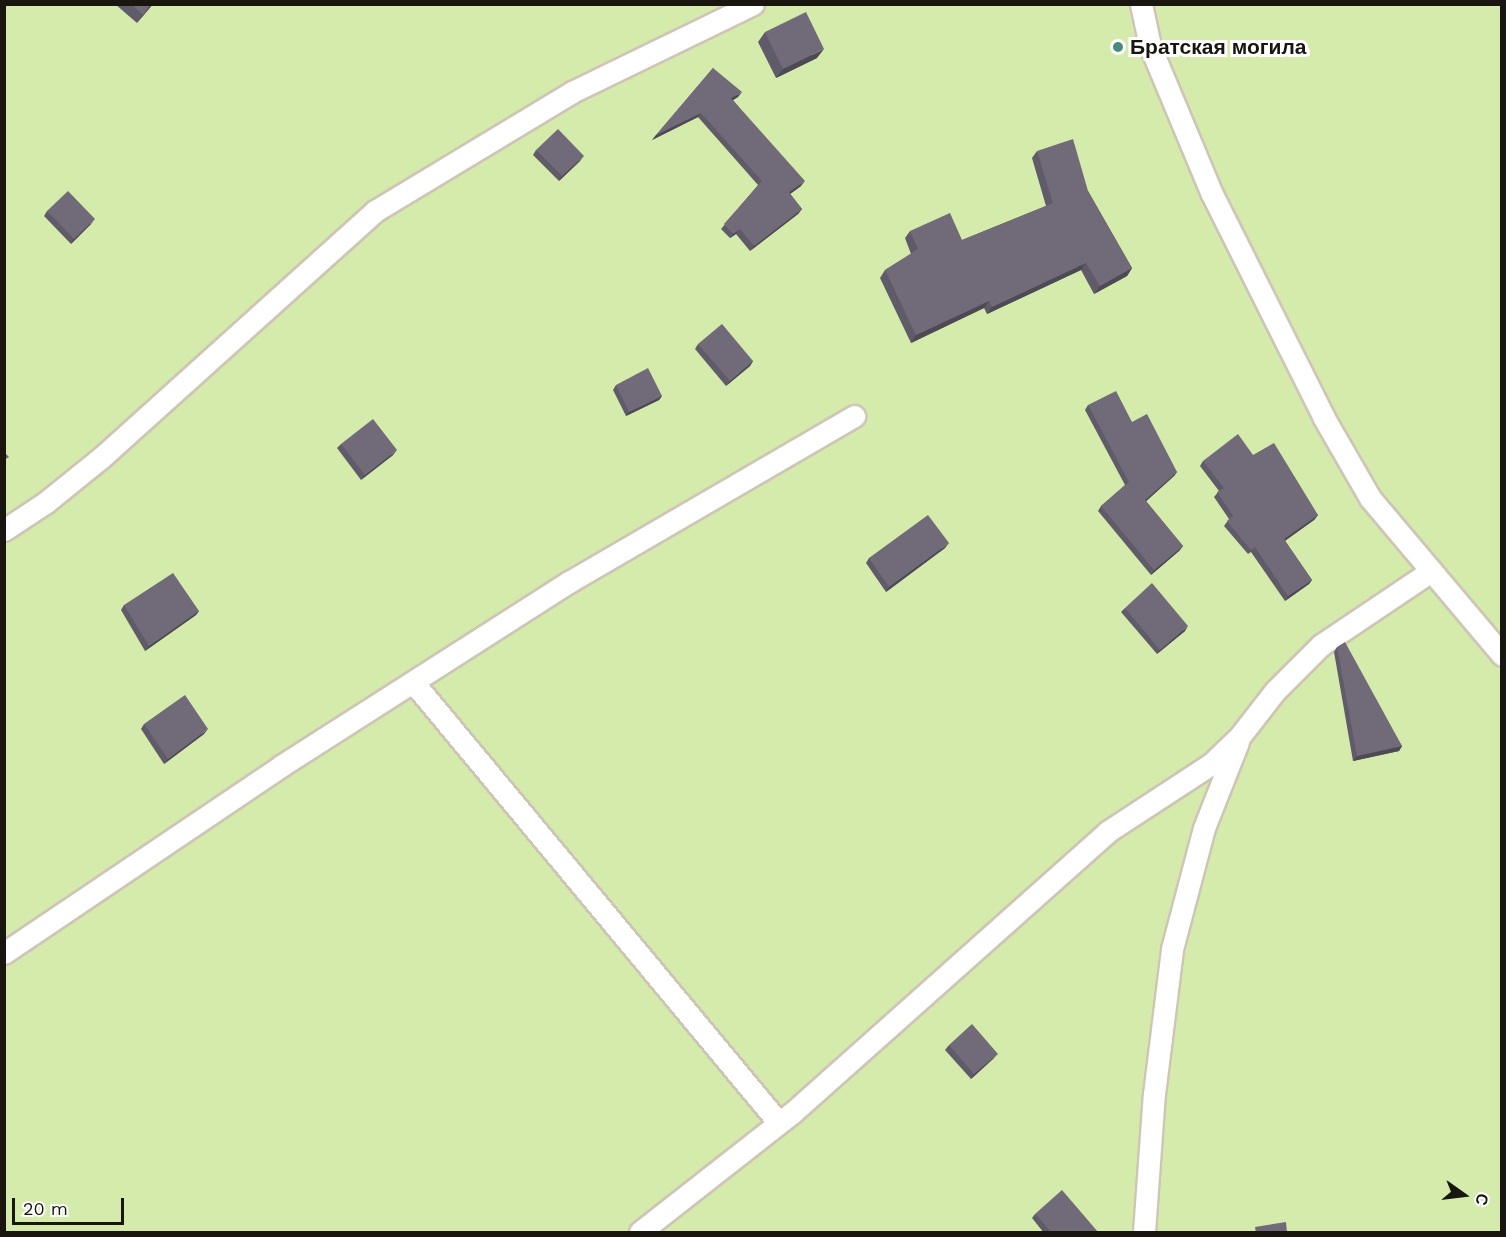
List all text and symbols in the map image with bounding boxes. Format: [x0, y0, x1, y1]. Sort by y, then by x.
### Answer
place label: Братская могила [1130, 34, 1306, 60]
marker: Братская могила [1111, 40, 1125, 54]
north arrow [1434, 1165, 1494, 1225]
scale bar [15, 1186, 128, 1224]
text: С [1471, 1192, 1493, 1207]
text: 20 m [23, 1198, 68, 1219]

